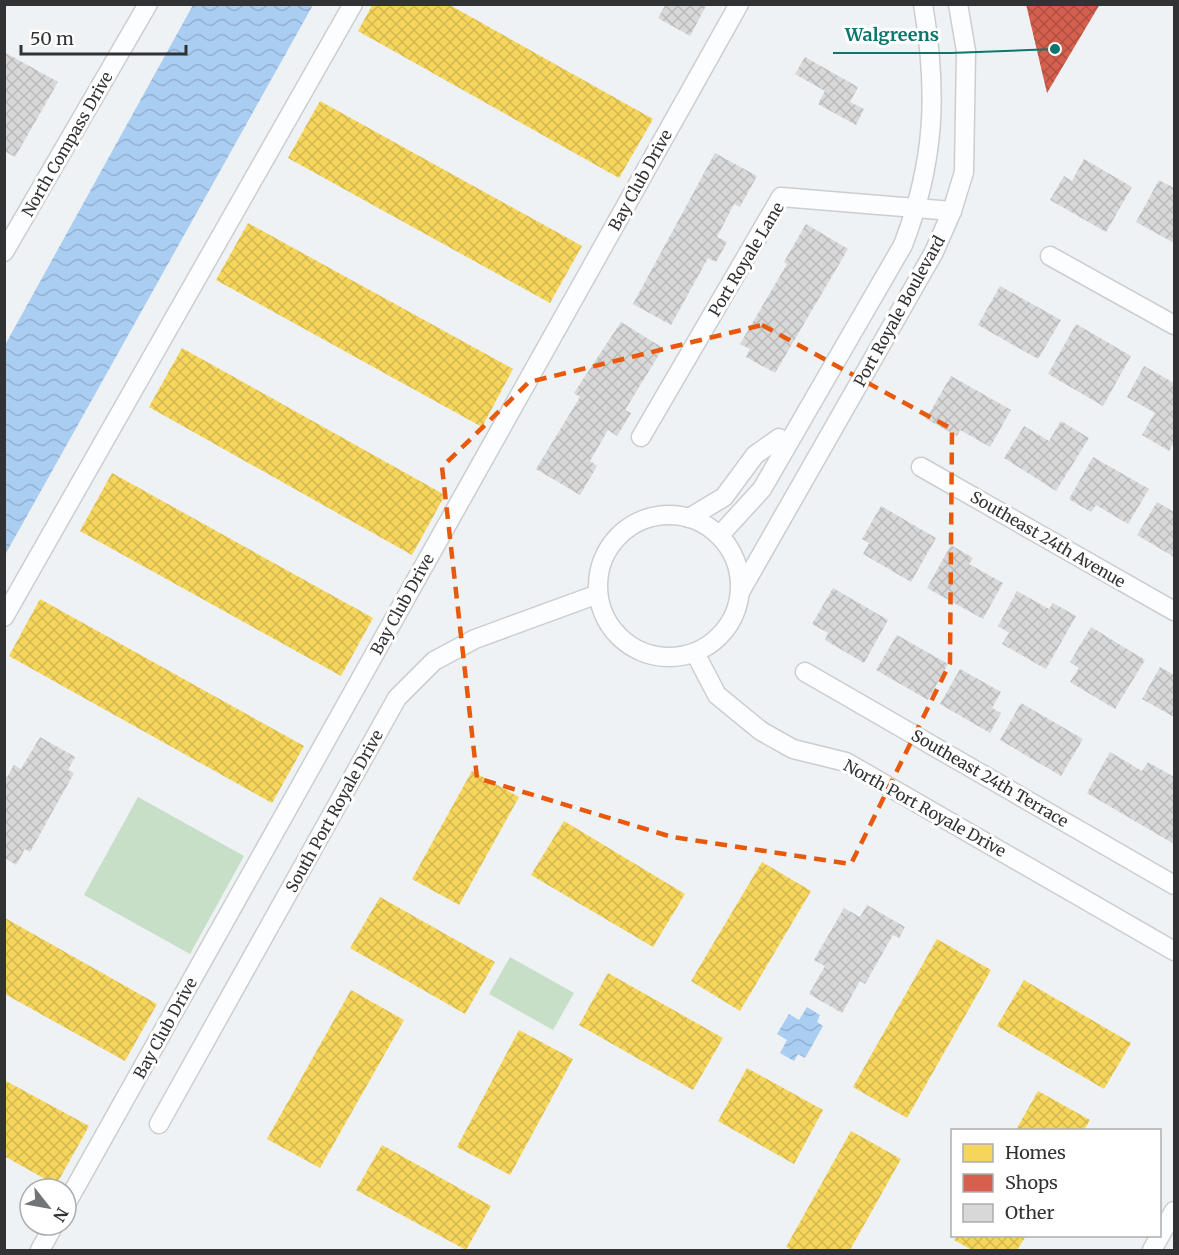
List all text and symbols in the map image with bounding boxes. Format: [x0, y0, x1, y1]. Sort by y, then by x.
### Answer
callout: Walgreens [833, 17, 951, 53]
scale bar [21, 18, 186, 56]
text: Walgreens [844, 23, 939, 46]
text: 50 m [30, 27, 74, 50]
street label: North Compass Drive [17, 68, 117, 220]
street label: Bay Club Drive [604, 126, 676, 234]
street label: Port Royale Lane [704, 198, 788, 320]
street label: Port Royale Boulevard [849, 232, 949, 390]
street label: Southeast 24th Avenue [967, 486, 1129, 592]
street label: Bay Club Drive [366, 550, 438, 658]
street label: Southeast 24th Terrace [908, 725, 1072, 831]
street label: South Port Royale Drive [281, 726, 387, 896]
street label: North Port Royale Drive [840, 755, 1010, 861]
street label: Bay Club Drive [129, 974, 201, 1082]
legend [951, 1129, 1161, 1237]
text: Homes [1005, 1141, 1066, 1164]
text: Shops [1005, 1171, 1058, 1194]
north arrow [18, 1177, 78, 1237]
text: Other [1005, 1201, 1055, 1224]
text: N [49, 1204, 73, 1226]

